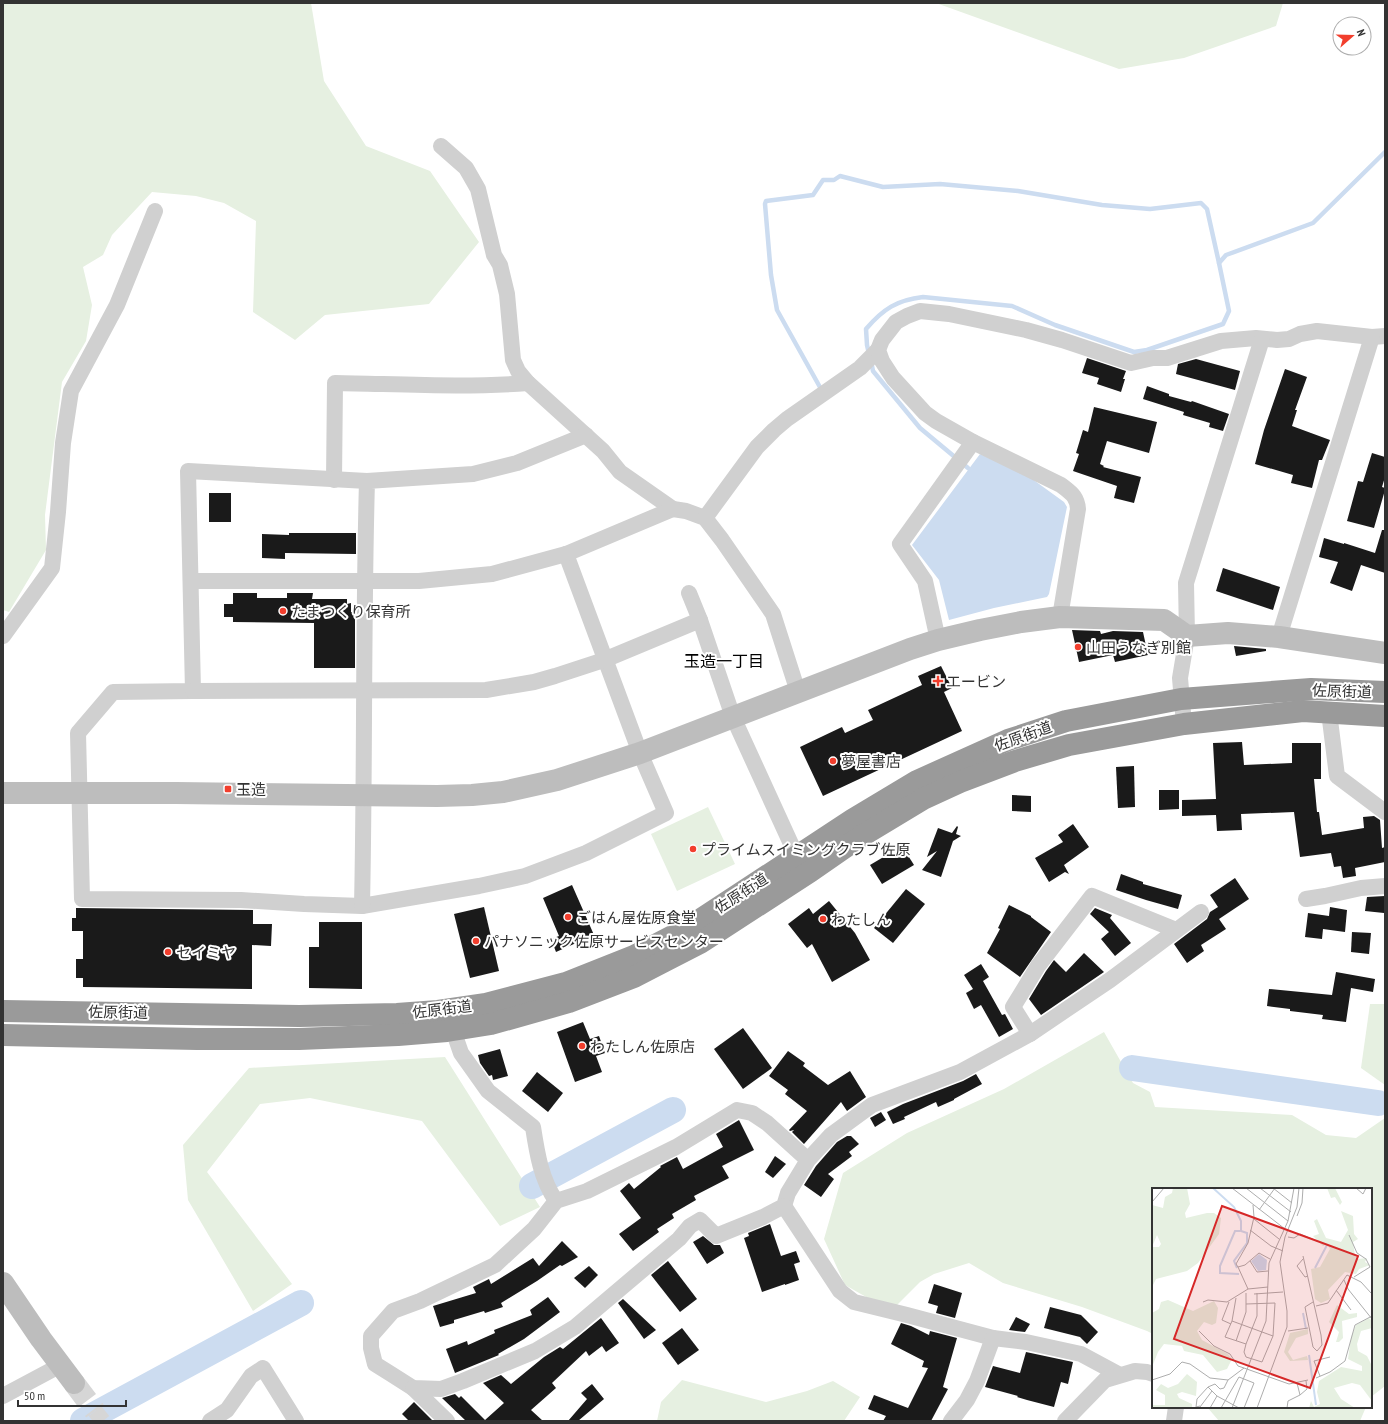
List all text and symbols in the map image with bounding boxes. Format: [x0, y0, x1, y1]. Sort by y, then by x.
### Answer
north arrow [1332, 16, 1372, 56]
text: N [1354, 27, 1369, 38]
place label: たまつくり保育所 [291, 602, 411, 621]
marker: たまつくり保育所 [278, 606, 288, 616]
place label: 山田うなぎ別館 [1086, 638, 1191, 657]
marker: 山田うなぎ別館 [1073, 642, 1083, 652]
district label: 玉造一丁目 [684, 651, 764, 671]
place label: エービン [946, 672, 1006, 691]
marker: エービン [933, 676, 943, 686]
street label: 佐原街道 [1312, 680, 1372, 702]
street label: 佐原街道 [992, 717, 1054, 755]
place label: 夢屋書店 [841, 752, 901, 771]
marker: 夢屋書店 [828, 756, 838, 766]
place label: 玉造 [236, 780, 266, 799]
marker: 玉造 [223, 784, 233, 794]
place label: プライムスイミングクラブ佐原 [701, 840, 910, 859]
marker: プライムスイミングクラブ佐原 [688, 844, 698, 854]
street label: 佐原街道 [711, 869, 771, 917]
place label: ごはん屋佐原食堂 [576, 908, 696, 927]
place label: わたしん [831, 910, 891, 929]
marker: ごはん屋佐原食堂 [563, 912, 573, 922]
marker: わたしん [818, 914, 828, 924]
place label: パナソニック佐原サービスセンター [484, 932, 724, 951]
marker: パナソニック佐原サービスセンター [471, 936, 481, 946]
place label: セイミヤ [176, 943, 236, 962]
marker: セイミヤ [163, 947, 173, 957]
street label: 佐原街道 [411, 996, 473, 1022]
street label: 佐原街道 [88, 1002, 148, 1022]
place label: わたしん佐原店 [590, 1037, 695, 1056]
marker: わたしん佐原店 [577, 1041, 587, 1051]
inset map [1152, 1188, 1372, 1408]
scale bar [18, 1382, 126, 1408]
text: 50 m [24, 1388, 45, 1403]

